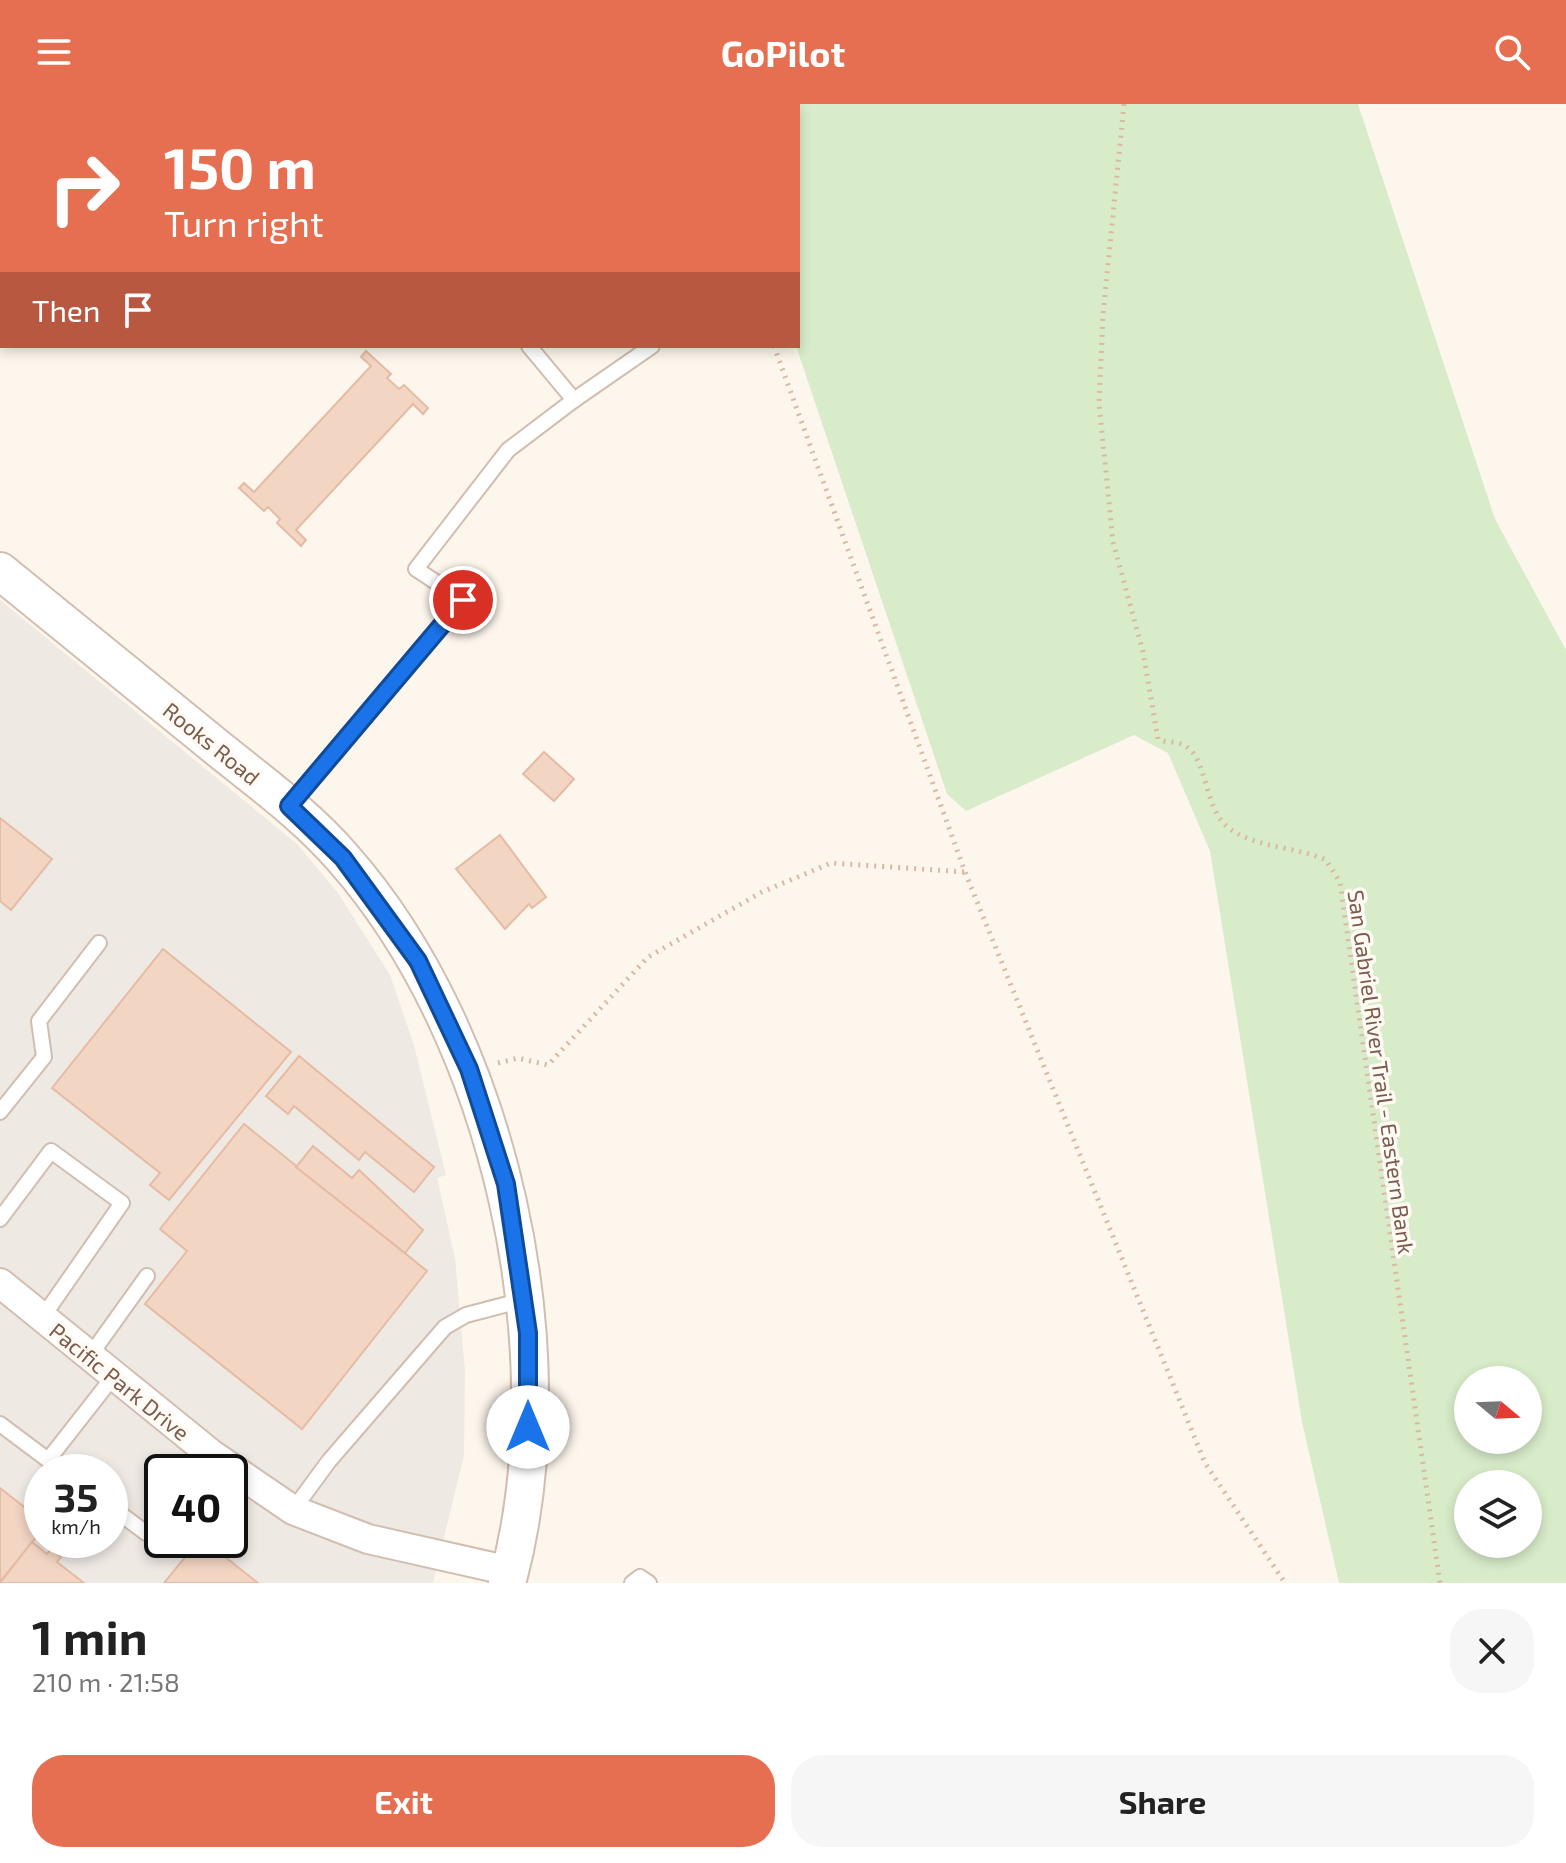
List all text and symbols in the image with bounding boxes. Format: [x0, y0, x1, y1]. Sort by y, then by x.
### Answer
icon: menu [32, 30, 76, 74]
icon: search [1490, 30, 1534, 74]
text: GoPilot [721, 31, 845, 74]
text: 150 m [164, 133, 316, 200]
icon: right [32, 136, 136, 240]
text: Turn right [164, 201, 324, 244]
icon: arrive [116, 288, 160, 332]
text: Then [32, 292, 100, 328]
pin [429, 566, 497, 634]
icon: arrive [441, 578, 485, 622]
street label: Rooks Road [159, 696, 265, 790]
street label: San Gabriel River Trail - Eastern Bank [1344, 888, 1420, 1256]
street label: Pacific Park Drive [45, 1317, 195, 1445]
north arrow [1454, 1366, 1542, 1454]
map controls [1454, 1366, 1542, 1558]
position arrow [486, 1385, 570, 1469]
speed limit sign: 40 [144, 1454, 248, 1558]
button: layers [1454, 1470, 1542, 1558]
text: 35 [54, 1472, 98, 1520]
text: km/h [51, 1514, 101, 1538]
text: 1 min [32, 1607, 148, 1665]
button: close [1450, 1609, 1534, 1693]
text: 210 m · 21:58 [32, 1666, 180, 1697]
button: Exit [32, 1755, 775, 1847]
button: Share [791, 1755, 1534, 1847]

